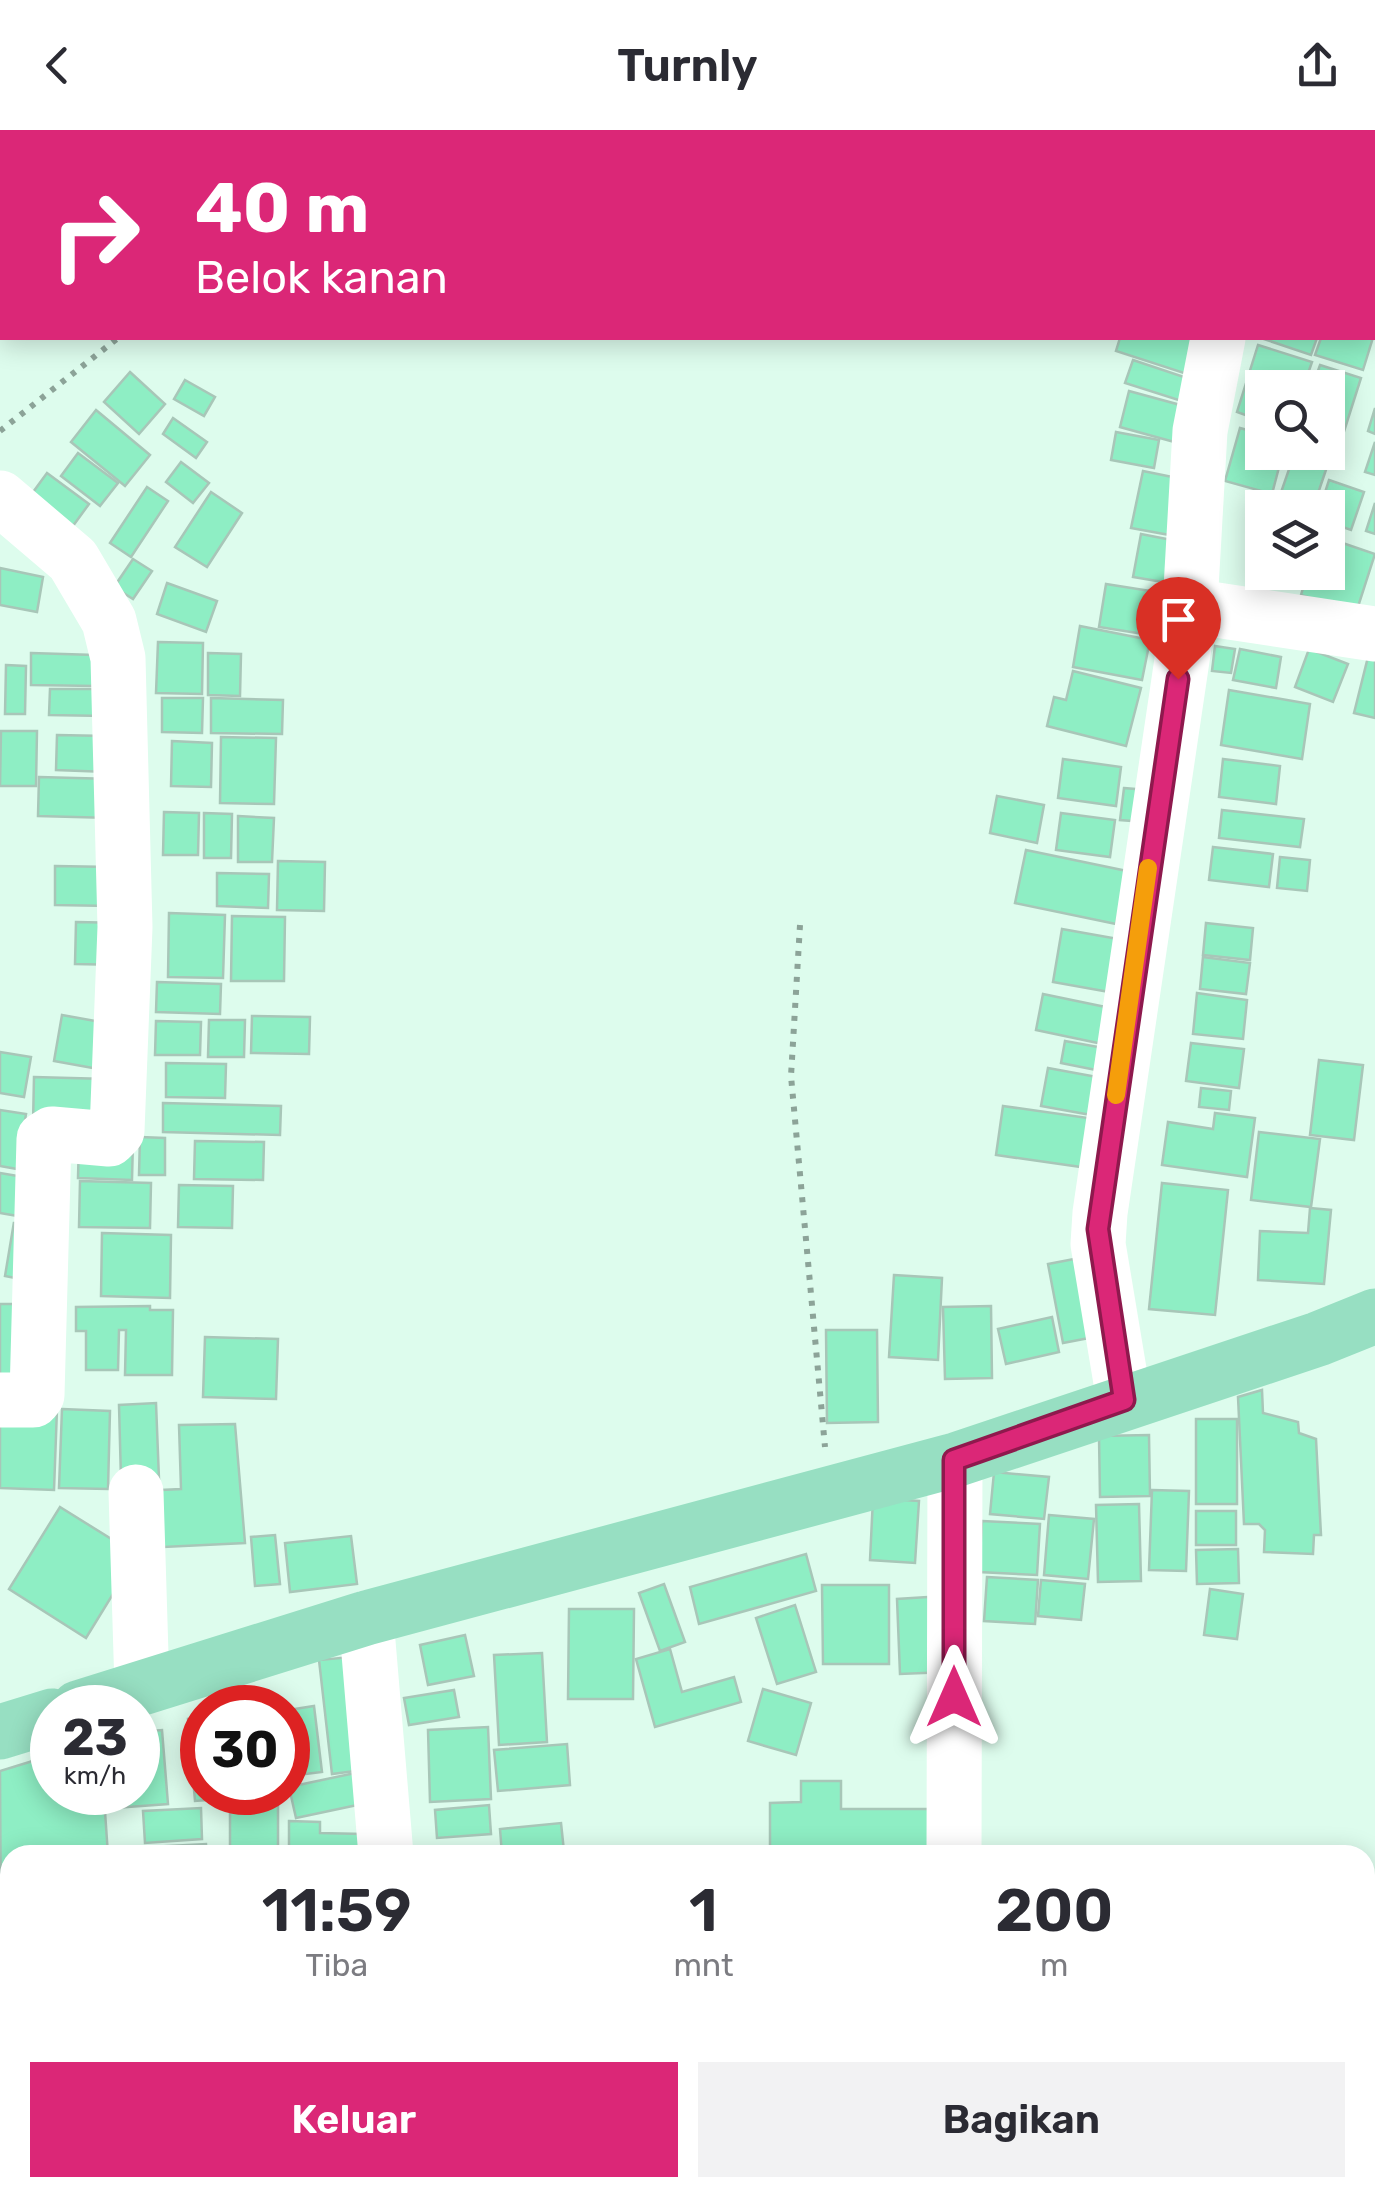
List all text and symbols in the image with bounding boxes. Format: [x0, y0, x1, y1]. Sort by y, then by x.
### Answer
icon: back [30, 38, 85, 93]
icon: share [1290, 38, 1345, 93]
text: Turnly [617, 39, 758, 92]
text: 40 m [195, 167, 369, 250]
icon: right [30, 170, 160, 300]
text: Belok kanan [195, 251, 448, 304]
map controls [1245, 370, 1345, 590]
button: search [1245, 370, 1345, 470]
button: layers [1245, 490, 1345, 590]
pin [1136, 577, 1221, 680]
icon: arrive [1151, 592, 1206, 647]
position arrow [902, 1645, 1006, 1749]
speed limit sign: 30 [180, 1685, 310, 1815]
text: 23 [62, 1708, 128, 1768]
text: km/h [64, 1761, 126, 1790]
text: 11:59 [262, 1875, 412, 1946]
text: 1 [689, 1875, 718, 1946]
text: 200 [995, 1875, 1113, 1946]
text: Tiba [305, 1946, 368, 1984]
text: mnt [673, 1946, 734, 1984]
text: m [1040, 1946, 1068, 1984]
button: Keluar [30, 2062, 678, 2177]
button: Bagikan [698, 2062, 1345, 2177]

